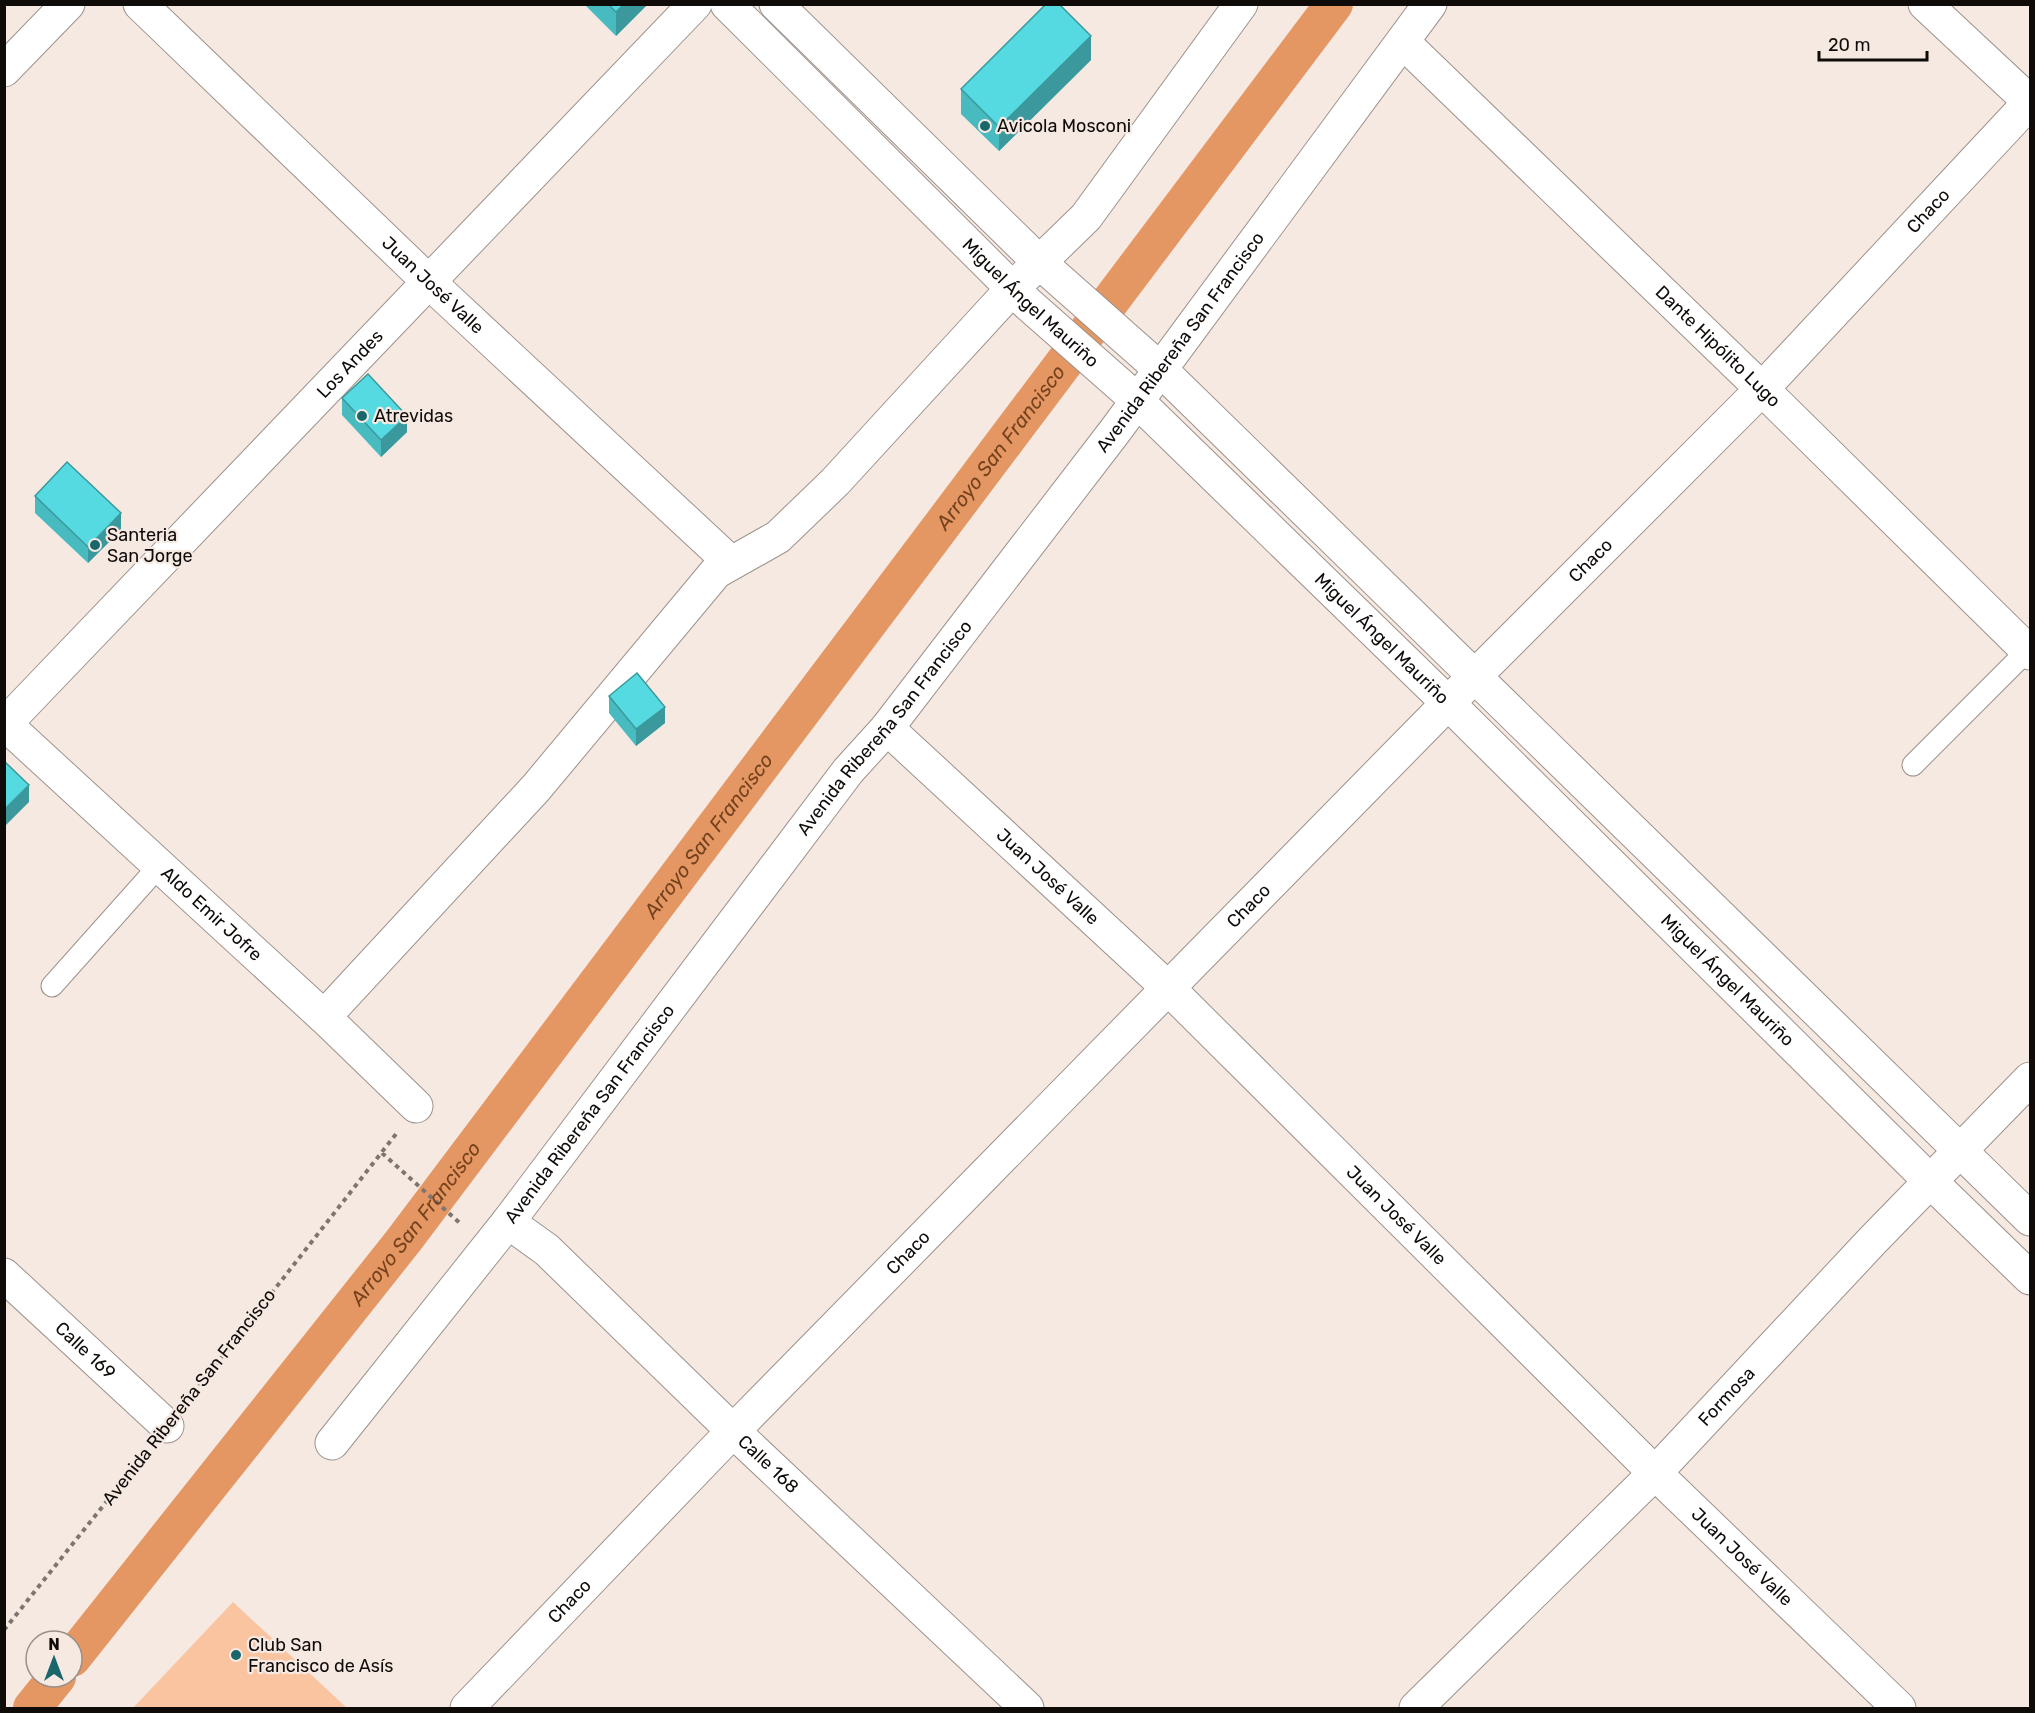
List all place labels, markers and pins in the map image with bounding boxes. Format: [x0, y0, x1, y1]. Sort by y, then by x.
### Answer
place label: Avicola Mosconi [997, 115, 1131, 137]
marker: Avicola Mosconi [978, 119, 992, 133]
place label: Atrevidas [374, 405, 453, 427]
marker: Atrevidas [355, 409, 369, 423]
place label: Santeria San Jorge [107, 524, 193, 567]
marker: Santeria San Jorge [88, 538, 102, 552]
place label: Club San Francisco de Asís [248, 1634, 393, 1677]
marker: Club San Francisco de Asís [229, 1648, 243, 1662]

